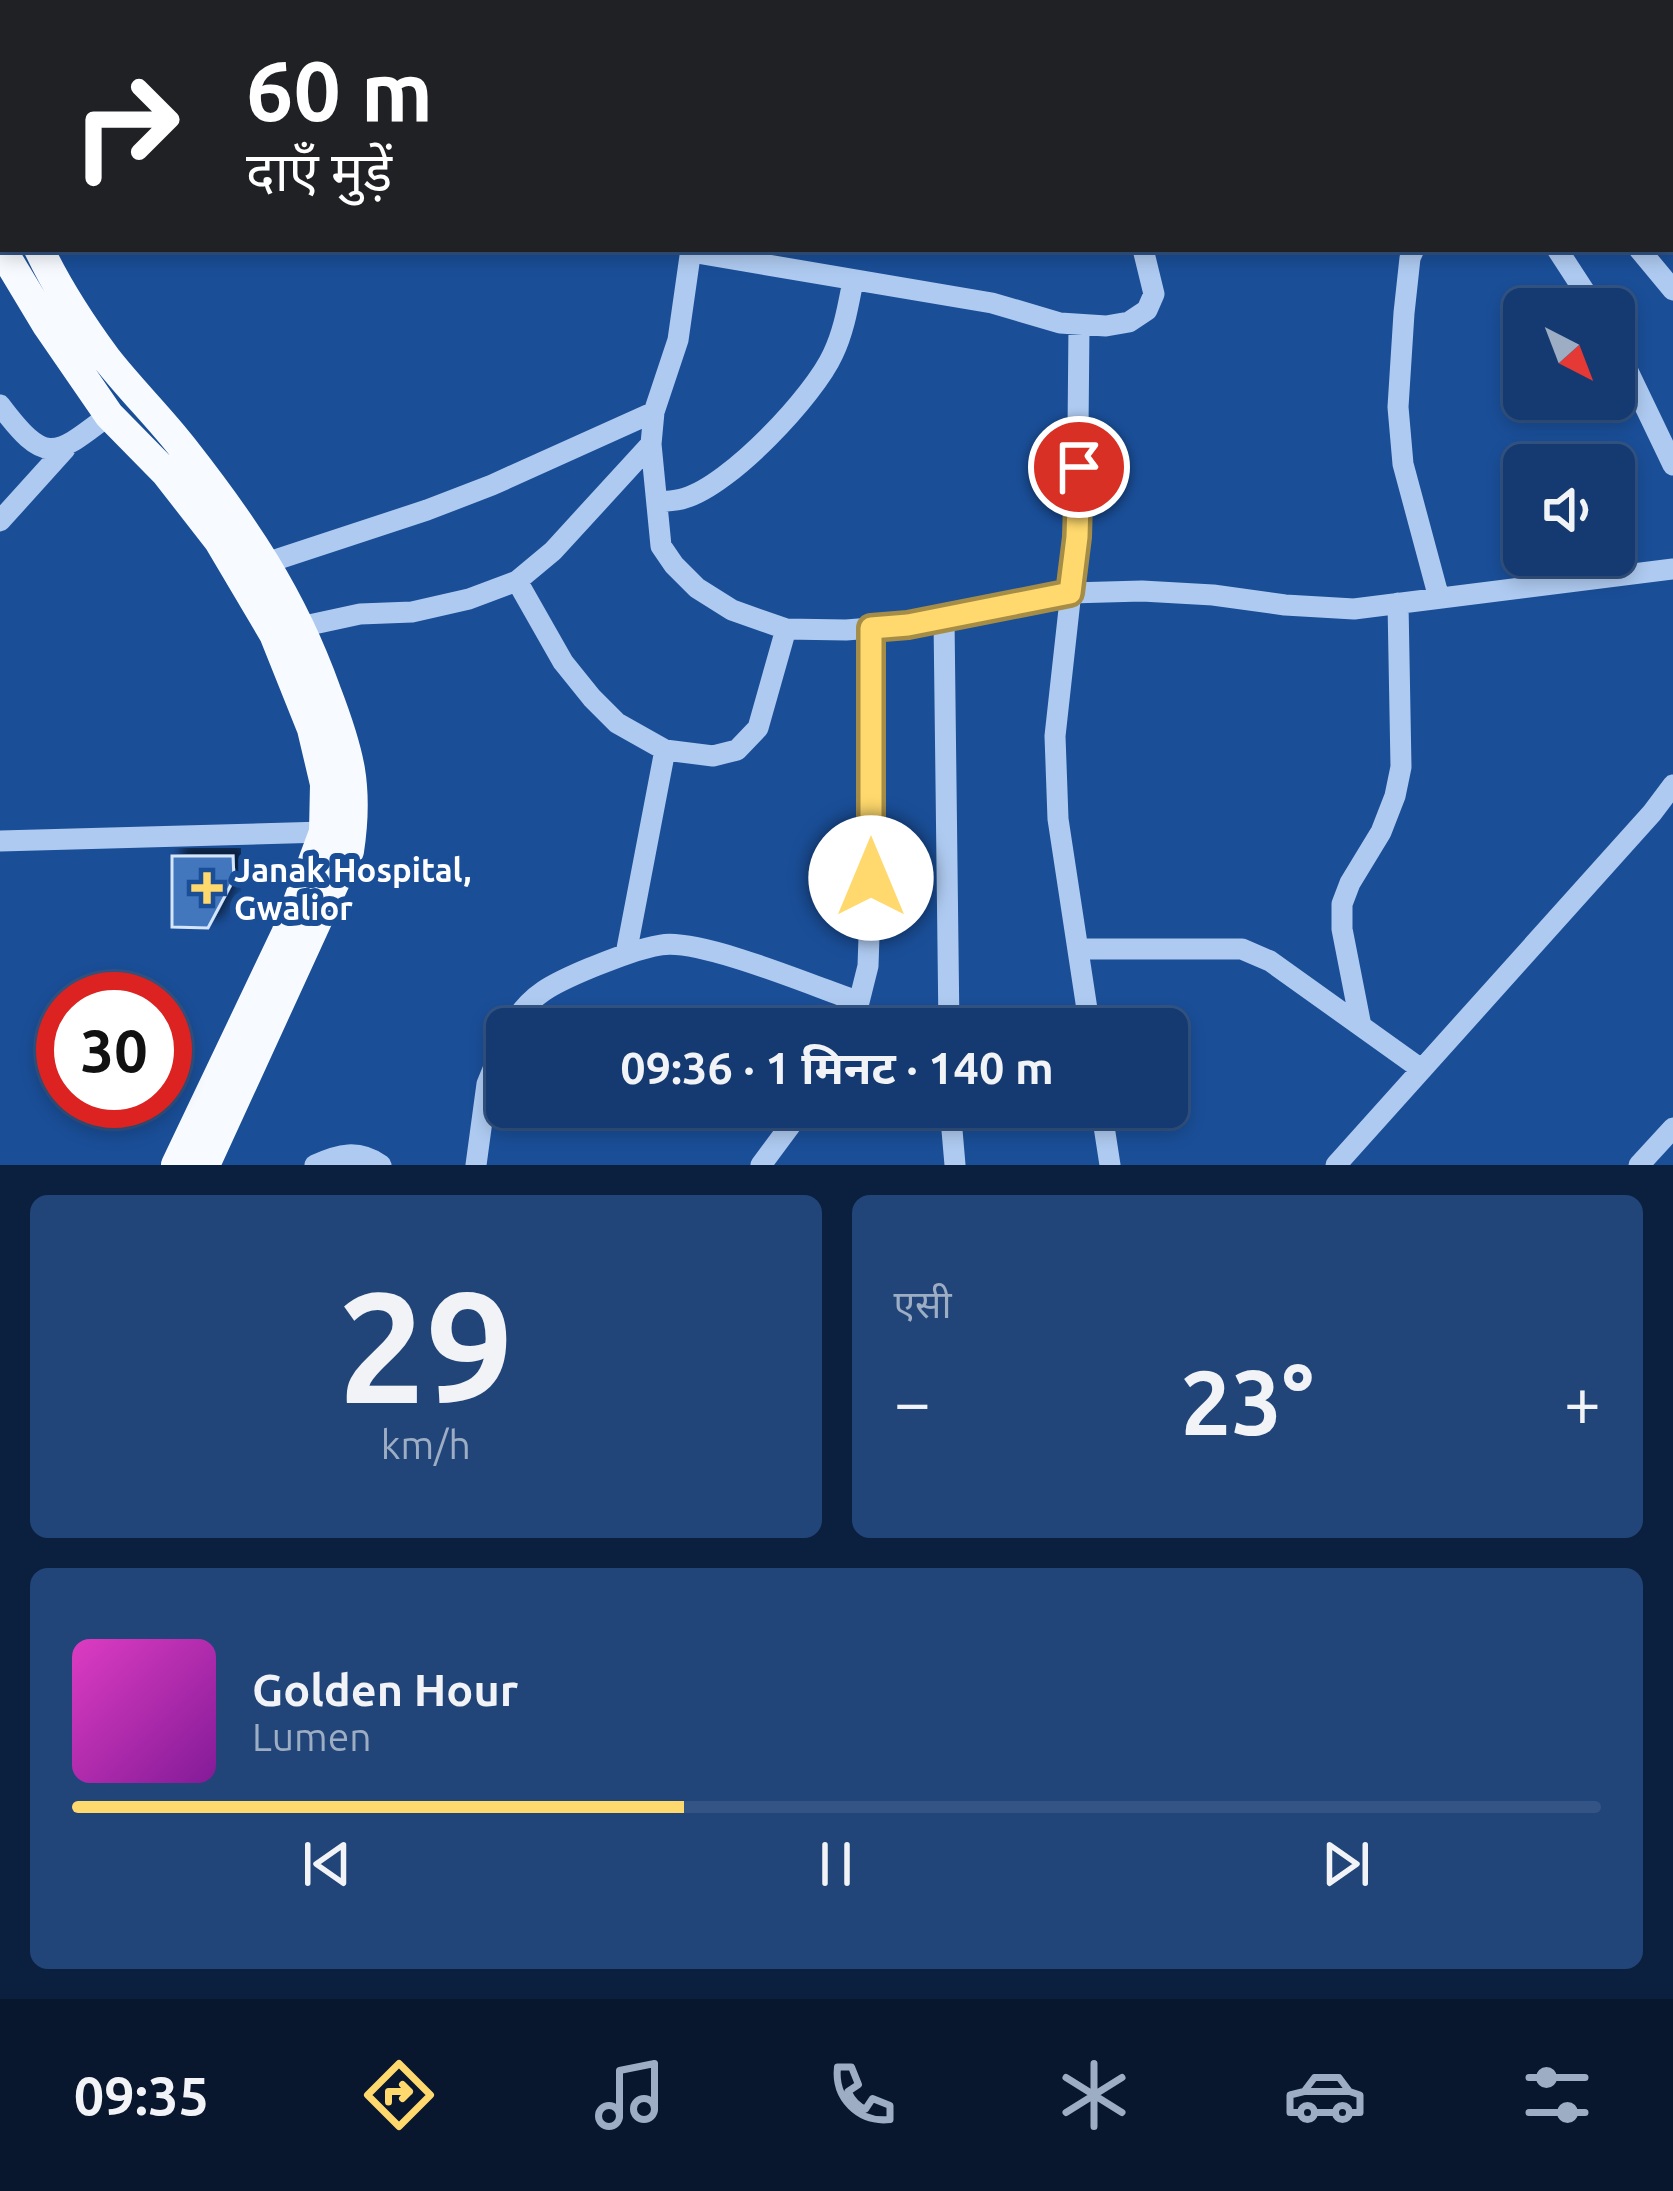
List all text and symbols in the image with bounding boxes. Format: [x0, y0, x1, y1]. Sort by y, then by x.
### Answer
text: 60 m [246, 43, 433, 137]
icon: right [48, 48, 204, 204]
text: दाएँ मुड़ें [246, 141, 392, 201]
north arrow [1503, 288, 1635, 420]
map controls [1503, 288, 1635, 576]
pin [1028, 416, 1130, 518]
icon: arrive [1046, 434, 1112, 500]
button: sound [1503, 444, 1635, 576]
position arrow [808, 815, 934, 941]
place label: Janak Hospital, Gwalior [234, 851, 471, 926]
marker: Janak Hospital, Gwalior [191, 872, 223, 904]
speed limit sign: 30 [36, 972, 192, 1128]
text: 09:36 · 1 मिनट · 140 m [620, 1042, 1054, 1093]
text: 29 [338, 1258, 514, 1432]
text: एसी [894, 1282, 952, 1325]
text: 23° [1181, 1351, 1314, 1452]
text: − [894, 1364, 931, 1438]
text: + [1564, 1364, 1601, 1438]
text: km/h [381, 1423, 471, 1466]
text: Golden Hour [252, 1664, 518, 1715]
text: Lumen [252, 1715, 372, 1758]
icon: previous [294, 1831, 360, 1897]
icon: pause [803, 1831, 869, 1897]
icon: next [1313, 1831, 1379, 1897]
icon: directions [357, 2053, 441, 2137]
icon: music [588, 2053, 672, 2137]
icon: phone [820, 2053, 904, 2137]
icon: climate [1052, 2053, 1136, 2137]
icon: car [1283, 2053, 1367, 2137]
icon: filters [1515, 2053, 1599, 2137]
text: 09:35 [74, 2065, 209, 2125]

